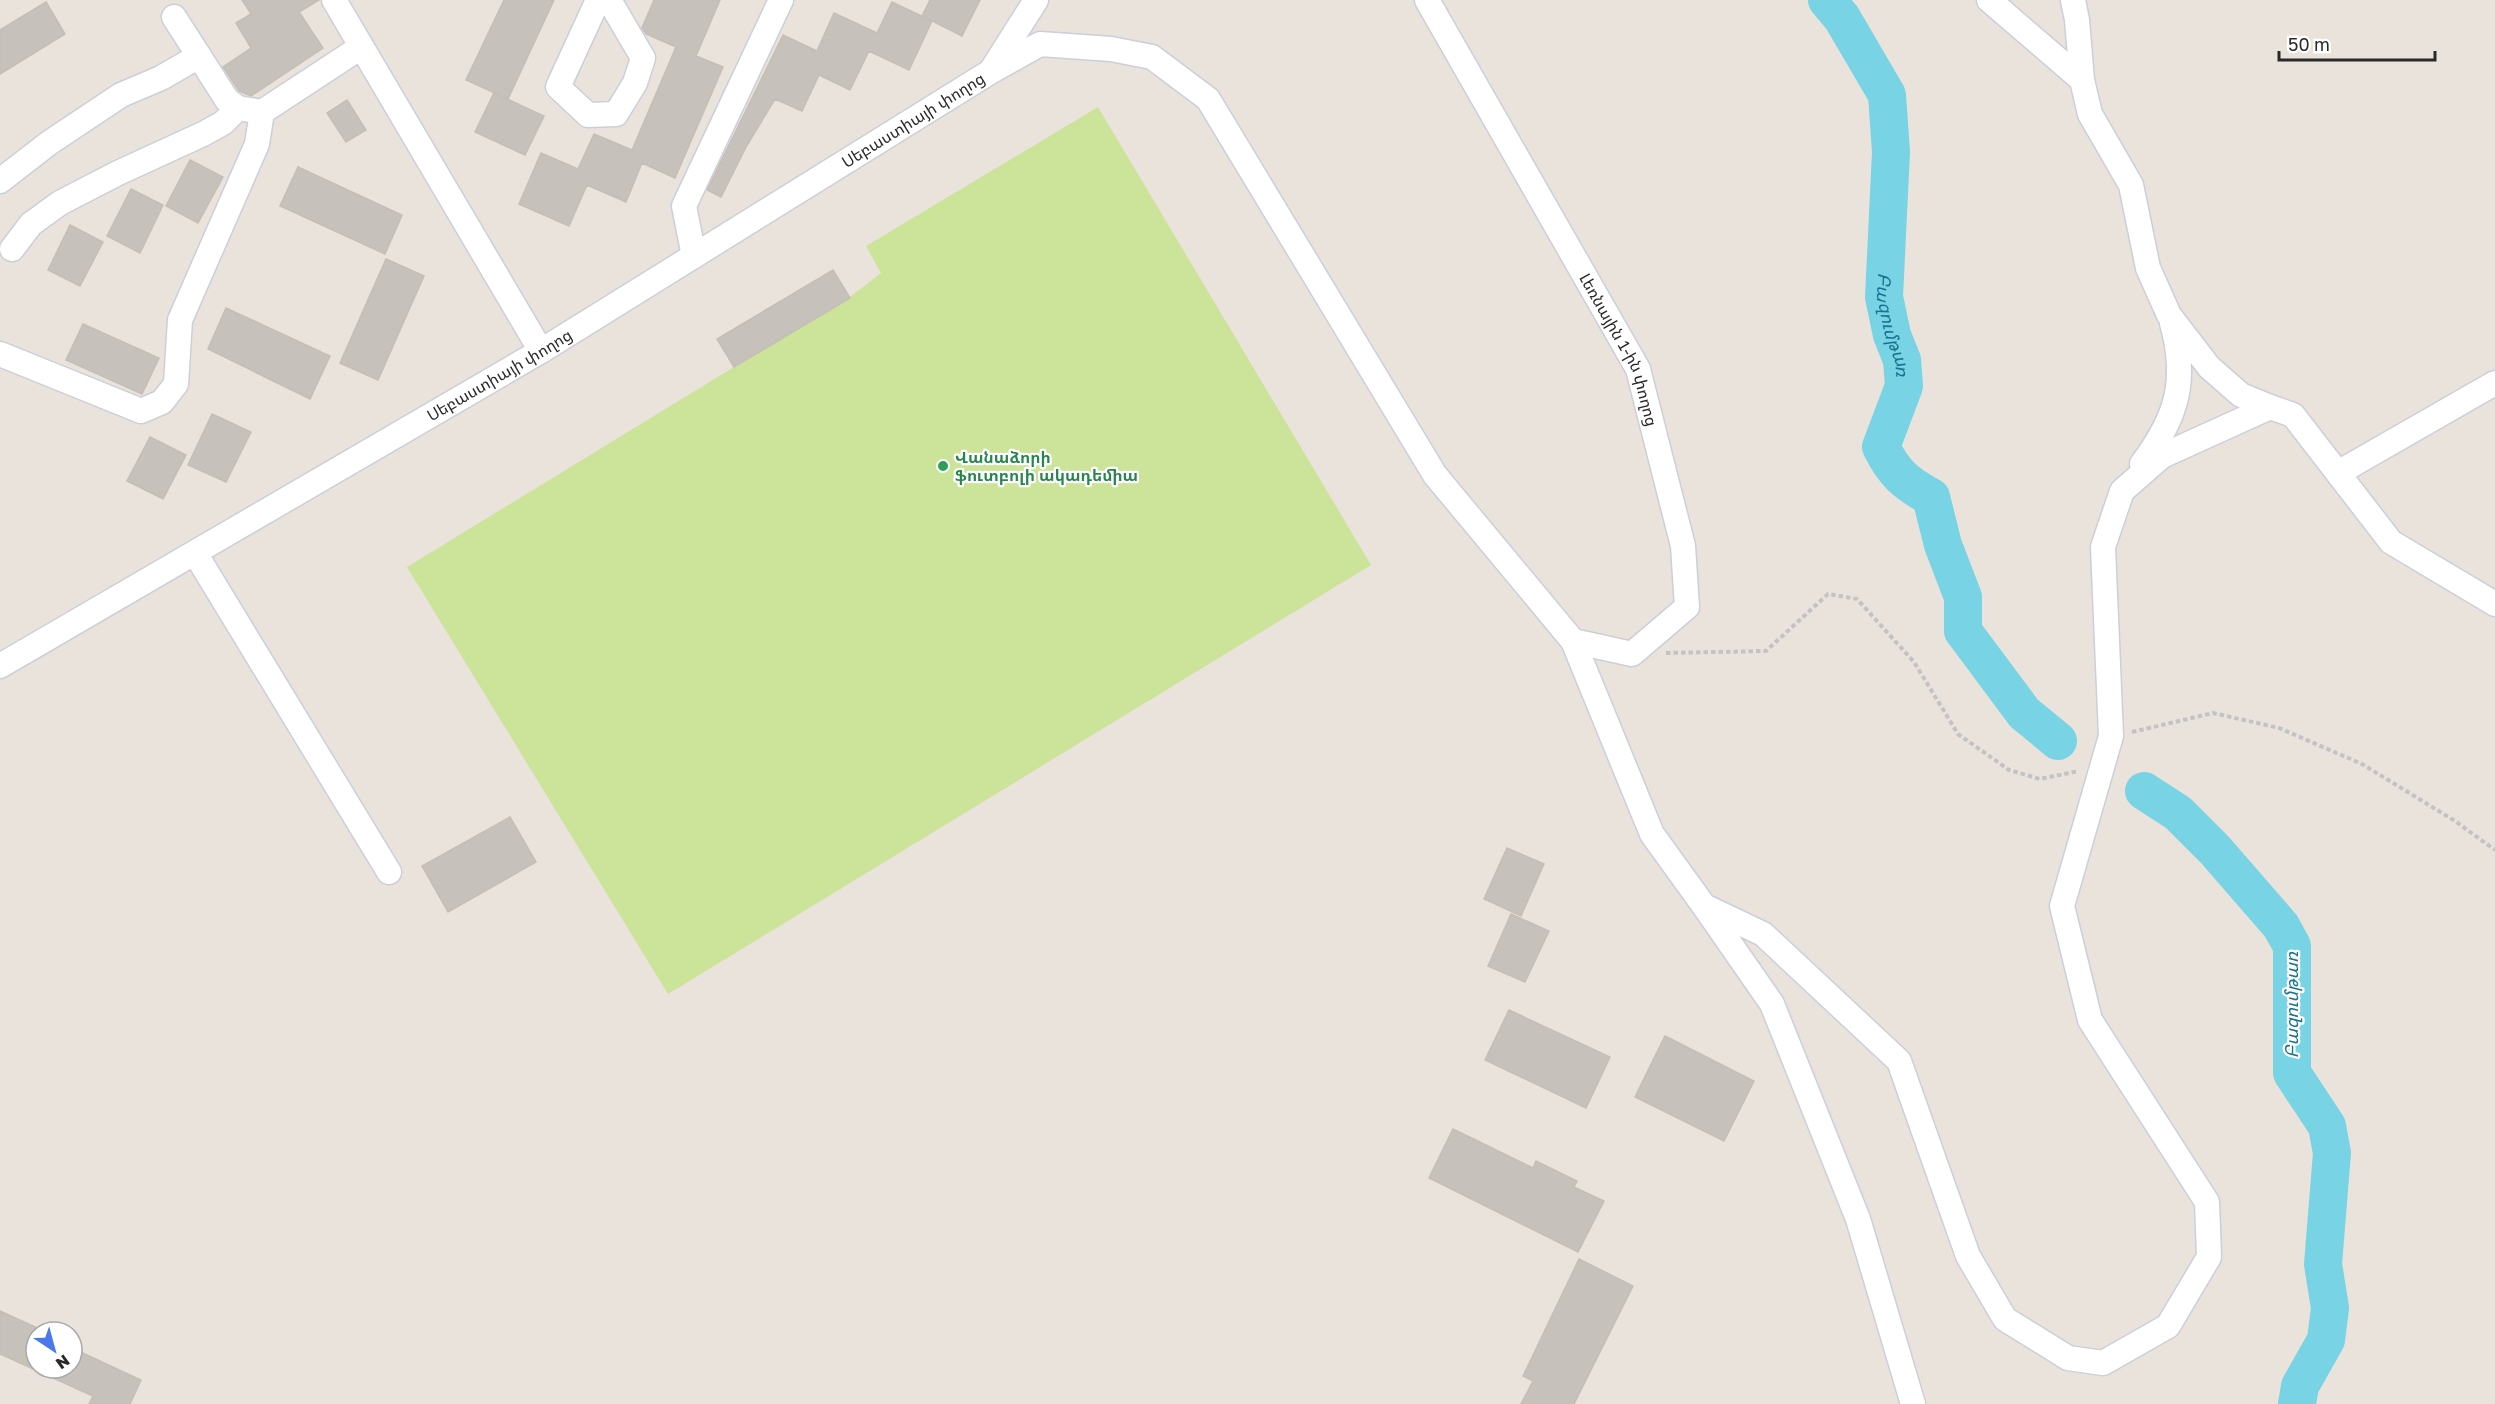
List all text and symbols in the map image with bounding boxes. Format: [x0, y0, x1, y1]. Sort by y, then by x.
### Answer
scale bar [2279, 24, 2435, 62]
text: 50 m [2288, 33, 2330, 55]
street label: Սեբաստիայի փողոց [838, 68, 988, 172]
street label: Լեռնային 1-ին փողոց [1575, 270, 1662, 428]
water label: Բազումթառ [1873, 272, 1915, 378]
street label: Սեբաստիայի փողոց [423, 324, 576, 425]
place label: Վանաձորի ֆուտբոլի ակադեմիա [955, 447, 1138, 485]
marker: Վանաձորի ֆուտբոլի ակադեմիա [936, 459, 950, 473]
water label: Բազումթառ [2280, 951, 2303, 1058]
north arrow [24, 1320, 84, 1380]
text: N [52, 1350, 74, 1374]

